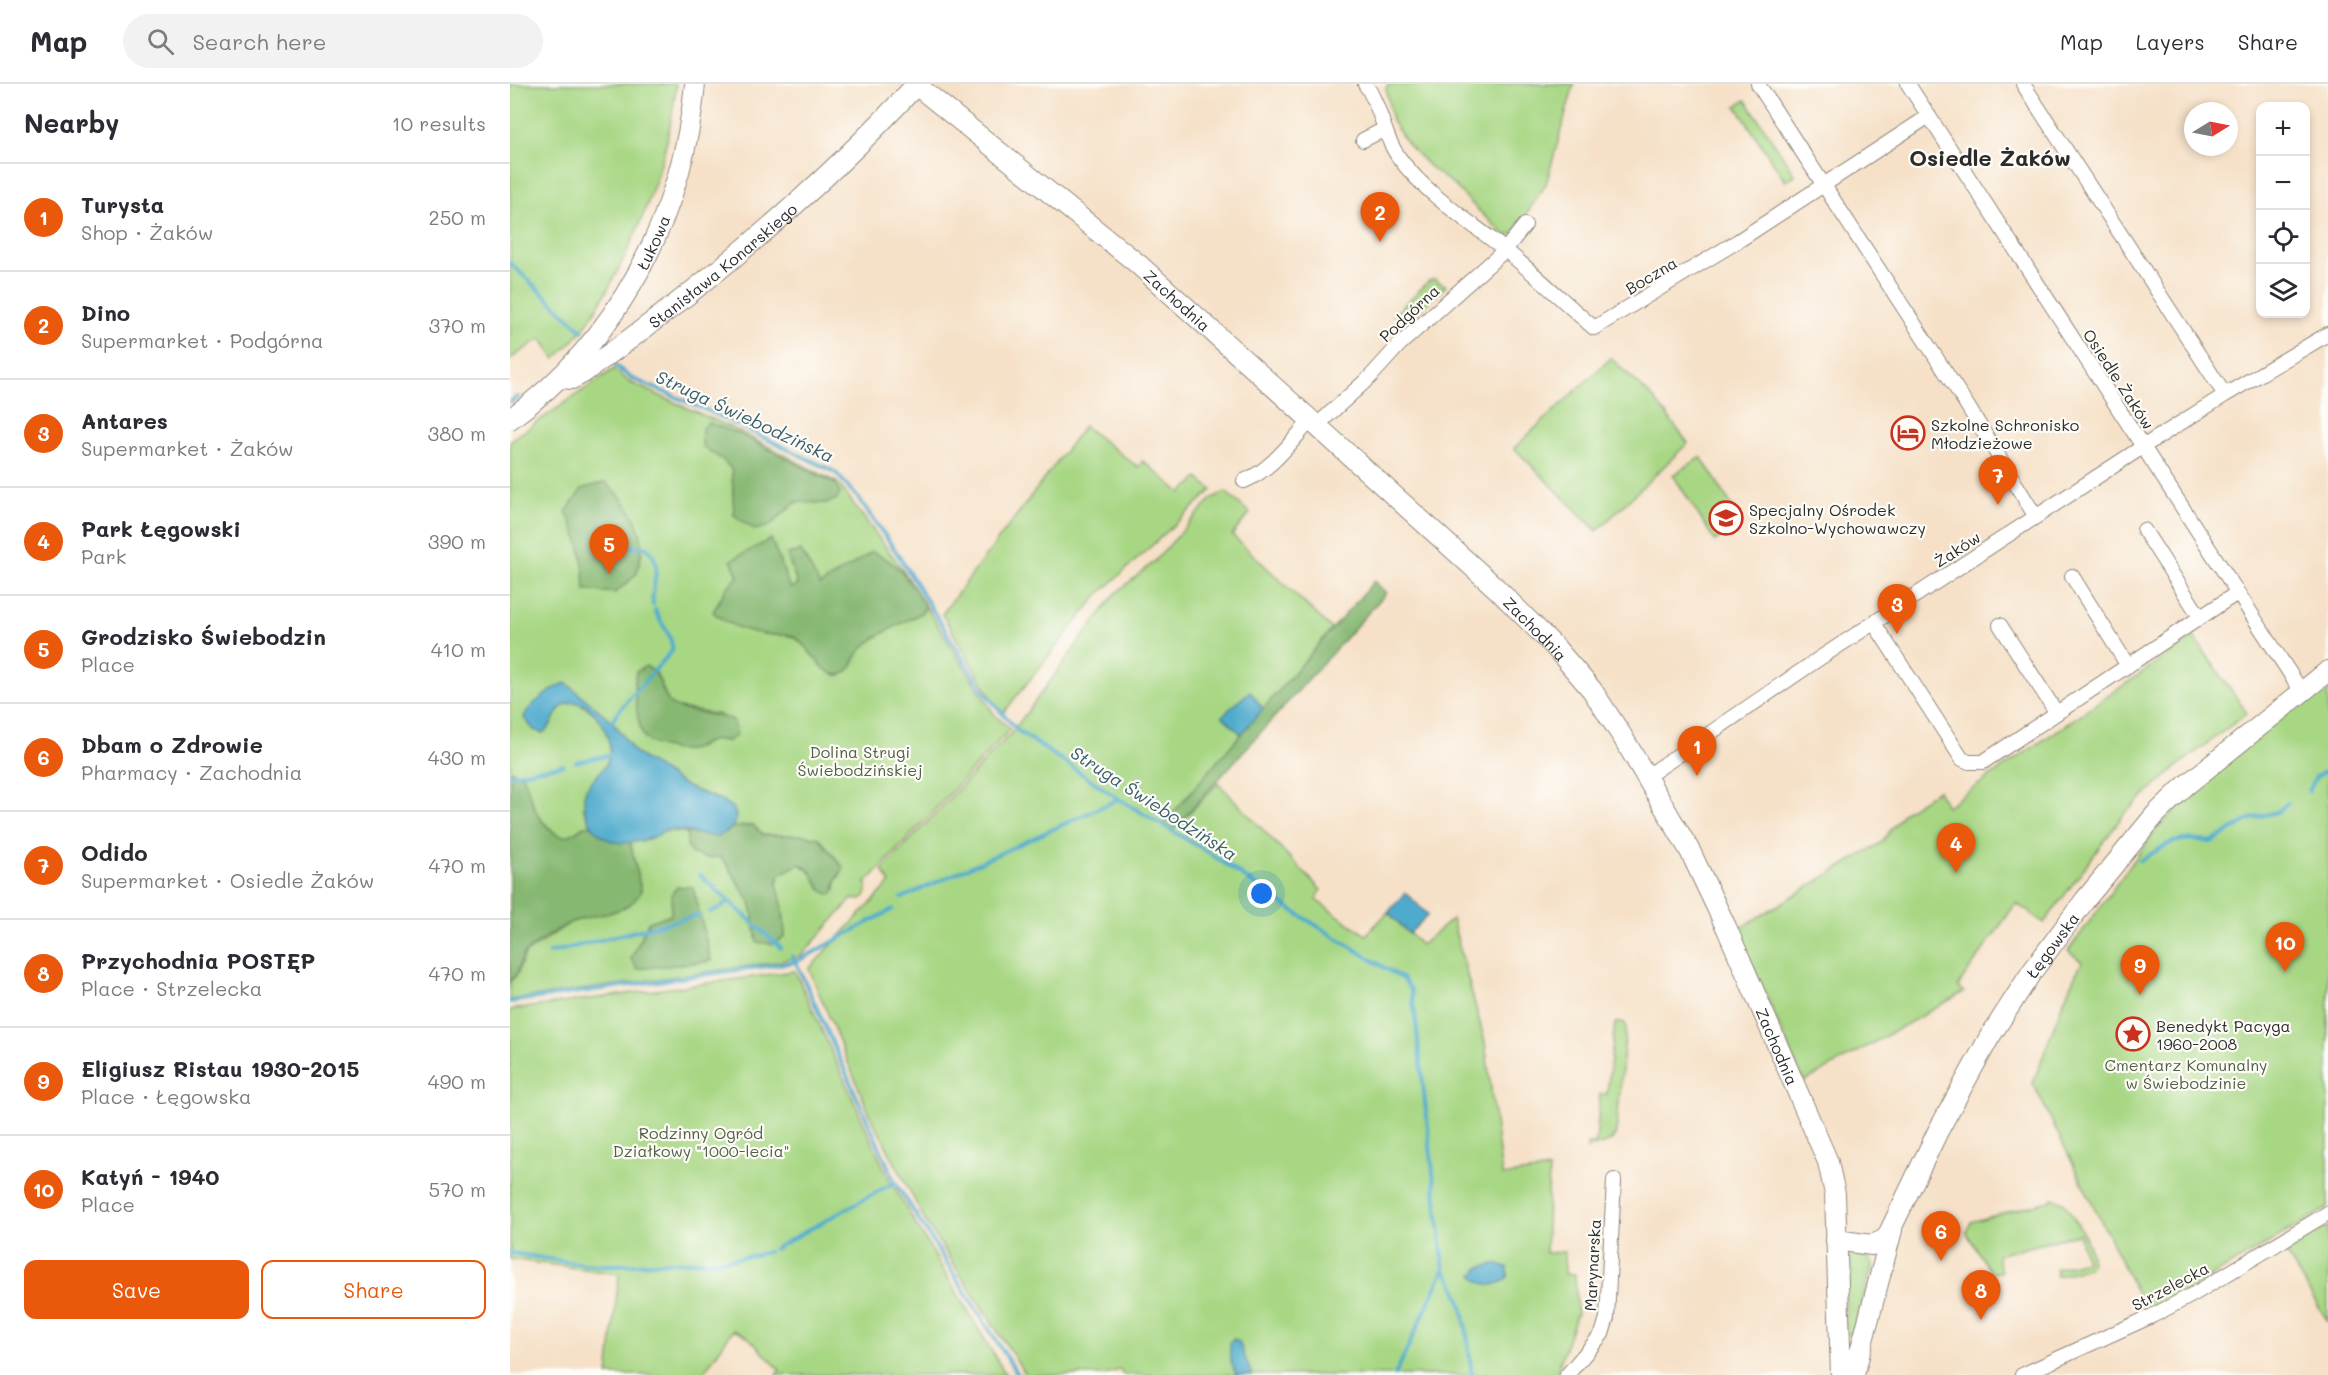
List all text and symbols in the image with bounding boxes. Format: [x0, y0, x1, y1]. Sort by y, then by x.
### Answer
search box [123, 14, 543, 68]
text: Map [30, 23, 87, 59]
icon: search [144, 25, 177, 58]
text: Search here [192, 27, 326, 56]
text: Map [2060, 28, 2103, 55]
text: Layers [2136, 28, 2205, 55]
text: Share [2238, 28, 2298, 55]
north arrow [2184, 102, 2238, 156]
map controls [2256, 102, 2310, 318]
button: + [2256, 102, 2310, 156]
text: Nearby [24, 106, 119, 140]
text: 10 results [392, 110, 486, 136]
district label: Osiedle Żaków [1909, 143, 2071, 172]
button: − [2256, 156, 2310, 210]
text: Turysta [81, 190, 164, 219]
pin: 2 [1360, 192, 1400, 242]
street label: Stanisława Konarskiego [644, 198, 801, 332]
text: 1 [39, 204, 48, 230]
text: 250 m [429, 204, 486, 230]
button: locate [2256, 210, 2310, 264]
street label: Łukowa [631, 212, 674, 273]
text: Shop · Żaków [81, 219, 213, 245]
street label: Boczna [1621, 251, 1681, 299]
street label: Zachodnia [1140, 264, 1215, 335]
button: layers [2256, 264, 2310, 318]
street label: Podgórna [1374, 280, 1444, 346]
text: Dino [81, 298, 130, 327]
text: 2 [38, 312, 49, 338]
text: 370 m [428, 312, 486, 338]
street label: Osiedle Żaków [2079, 325, 2159, 433]
text: Supermarket · Podgórna [81, 327, 324, 353]
water label: Struga Świebodzińska [652, 364, 838, 468]
text: Antares [81, 406, 168, 435]
place label: Szkolne Schronisko Młodzieżowe [1931, 414, 2079, 453]
hotel icon: Szkolne Schronisko Młodzieżowe [1890, 415, 1926, 451]
text: 3 [38, 420, 50, 446]
text: 380 m [428, 420, 486, 446]
text: Supermarket · Żaków [81, 435, 294, 461]
pin: 7 [1978, 456, 2018, 505]
place label: Specjalny Ośrodek Szkolno-Wychowawczy [1749, 499, 1926, 538]
school or university icon: Specjalny Ośrodek Szkolno-Wychowawczy [1708, 500, 1744, 536]
text: Park Łęgowski [81, 514, 241, 543]
pin: 5 [590, 524, 628, 574]
street label: Żaków [1930, 526, 1984, 572]
text: 4 [37, 528, 50, 554]
text: 390 m [428, 528, 486, 554]
text: Park [81, 543, 126, 569]
pin: 3 [1878, 584, 1916, 634]
street label: Zachodnia [1499, 591, 1572, 665]
text: Grodzisko Świebodzin [81, 622, 326, 651]
text: 5 [38, 636, 49, 662]
text: 410 m [431, 636, 486, 662]
text: Place [81, 651, 135, 677]
pin: 1 [1678, 726, 1716, 776]
text: Dbam o Zdrowie [81, 730, 263, 759]
water label: Struga Świebodzińska [1066, 740, 1242, 866]
park label: Dolina Strugi Świebodzińskiej [797, 741, 923, 780]
text: 6 [37, 744, 50, 770]
text: 430 m [428, 744, 486, 770]
text: Pharmacy · Zachodnia [81, 759, 302, 785]
pin: 4 [1936, 824, 1976, 873]
text: Odido [81, 838, 148, 867]
text: 7 [38, 852, 49, 878]
text: 470 m [428, 852, 486, 878]
text: Supermarket · Osiedle Żaków [81, 867, 374, 893]
your location [1247, 879, 1276, 908]
street label: Łęgowska [2021, 908, 2083, 982]
pin: 10 [2266, 922, 2304, 972]
text: Przychodnia POSTĘP [81, 946, 315, 975]
pin: 9 [2120, 946, 2160, 995]
text: 8 [37, 960, 50, 986]
text: 470 m [428, 960, 486, 986]
text: Place · Strzelecka [81, 975, 262, 1001]
street label: Zachodnia [1752, 1004, 1804, 1088]
place label: Benedykt Pacyga 1960-2008 [2156, 1015, 2291, 1054]
place icon: Benedykt Pacyga 1960-2008 [2115, 1016, 2151, 1052]
text: Eligiusz Ristau 1930-2015 [81, 1054, 359, 1083]
park label: Cmentarz Komunalny w Świebodzinie [2105, 1054, 2267, 1093]
text: 9 [37, 1068, 50, 1094]
text: 490 m [428, 1068, 486, 1094]
text: Place · Łęgowska [81, 1083, 251, 1109]
park label: Rodzinny Ogród Działkowy "1000-lecia" [613, 1122, 789, 1161]
text: Katyń - 1940 [81, 1162, 220, 1191]
text: 10 [33, 1176, 54, 1202]
text: 570 m [429, 1176, 486, 1202]
text: Place [81, 1191, 135, 1217]
pin: 6 [1922, 1212, 1960, 1261]
street label: Marynarska [1579, 1218, 1605, 1312]
street label: Strzelecka [2128, 1257, 2212, 1315]
button: Save [24, 1260, 249, 1319]
button: Share [261, 1260, 486, 1319]
pin: 8 [1962, 1270, 2000, 1320]

